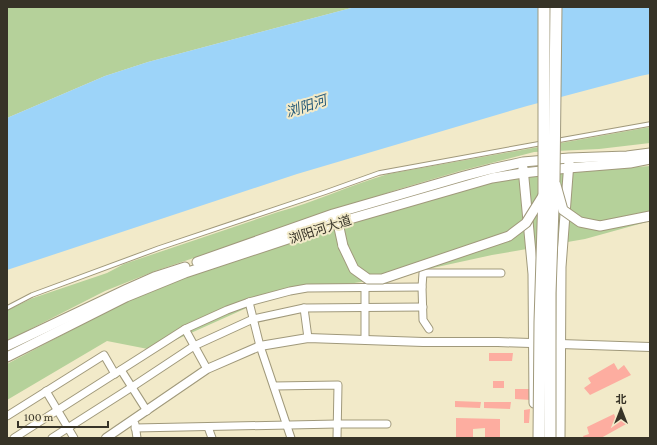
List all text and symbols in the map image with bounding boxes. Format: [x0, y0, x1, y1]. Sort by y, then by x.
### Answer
water label: 浏阳河 [284, 91, 331, 120]
street label: 浏阳河大道 [287, 212, 353, 247]
north arrow [601, 389, 641, 429]
text: 北 [616, 393, 627, 405]
scale bar [18, 403, 108, 429]
text: 100 m [24, 410, 54, 424]

